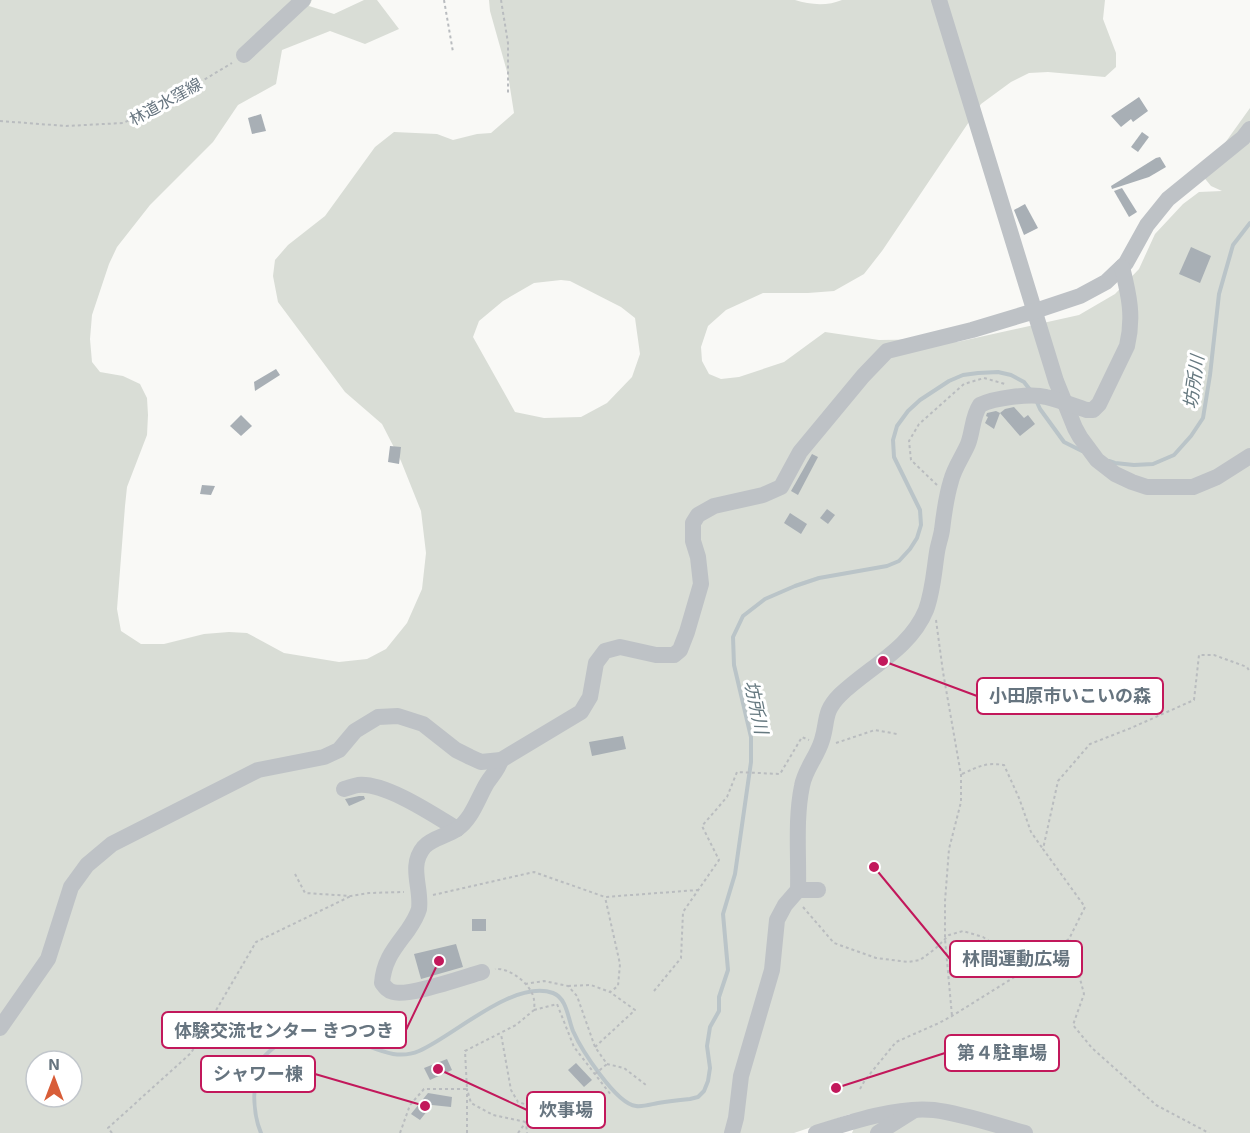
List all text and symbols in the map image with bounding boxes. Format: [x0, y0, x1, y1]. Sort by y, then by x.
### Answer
street label: 林道水窪線 [125, 73, 205, 129]
water label: 坊所川 [1178, 352, 1208, 410]
water label: 坊所川 [741, 678, 774, 738]
callout: 小田原市いこいの森 [977, 678, 1163, 714]
text: 小田原市いこいの森 [989, 684, 1151, 706]
callout: 林間運動広場 [950, 941, 1082, 977]
text: 林間運動広場 [962, 947, 1070, 969]
callout: 体験交流センター きつつき [162, 1012, 406, 1048]
text: 体験交流センター きつつき [174, 1019, 394, 1041]
callout: 第４駐車場 [945, 1035, 1059, 1071]
text: 第４駐車場 [957, 1041, 1047, 1063]
north arrow [24, 1049, 84, 1109]
text: N [48, 1054, 60, 1073]
callout: シャワー棟 [201, 1056, 315, 1092]
text: シャワー棟 [213, 1062, 303, 1084]
callout: 炊事場 [527, 1092, 605, 1128]
text: 炊事場 [539, 1098, 593, 1120]

